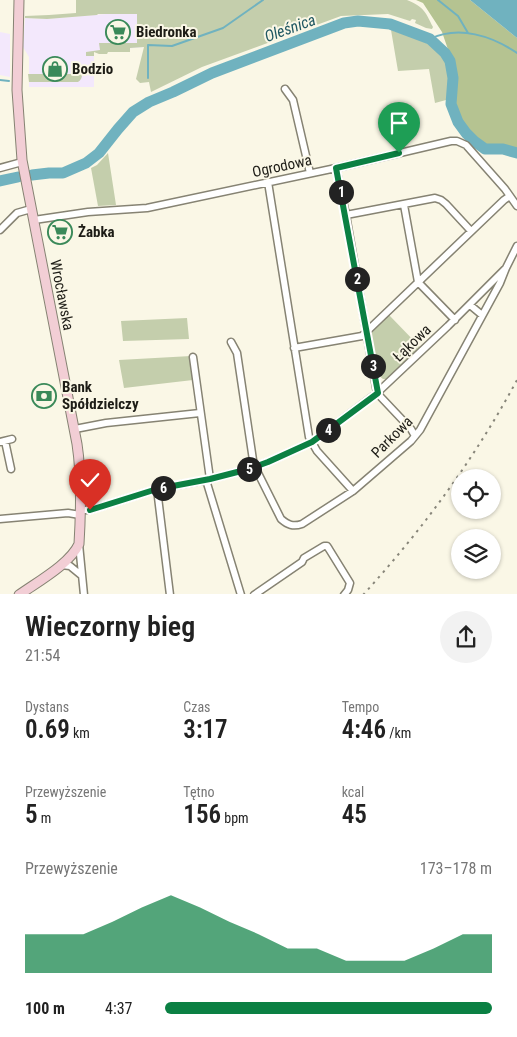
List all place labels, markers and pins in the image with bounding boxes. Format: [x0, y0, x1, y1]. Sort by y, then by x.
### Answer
supermarket icon: Biedronka [105, 19, 131, 45]
place label: Biedronka [136, 23, 197, 41]
shop icon: Bodzio [42, 56, 68, 82]
place label: Bodzio [72, 60, 113, 78]
pin [378, 102, 420, 153]
pin: 1 [328, 180, 354, 204]
supermarket icon: Żabka [47, 219, 73, 245]
place label: Żabka [78, 223, 115, 241]
pin: 2 [344, 266, 370, 292]
pin: 3 [360, 354, 386, 378]
place label: Bank Spółdzielczy [62, 378, 139, 413]
bank icon: Bank Spółdzielczy [31, 383, 57, 409]
pin: 4 [316, 418, 340, 442]
pin: 5 [236, 456, 262, 482]
pin [69, 459, 111, 510]
pin: 6 [150, 476, 176, 500]

